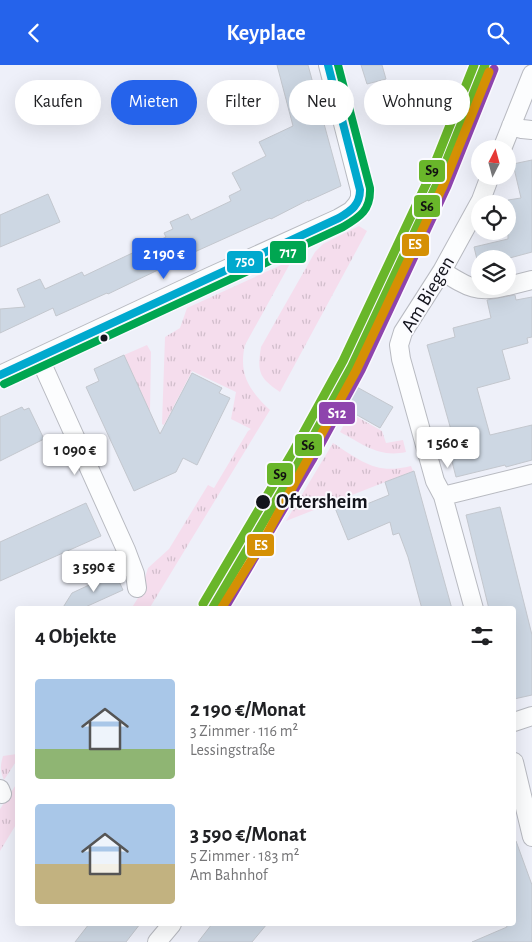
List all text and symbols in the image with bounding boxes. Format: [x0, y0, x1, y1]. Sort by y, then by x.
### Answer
icon: back [20, 19, 48, 47]
icon: search [484, 19, 512, 47]
text: Keyplace [226, 22, 306, 44]
chip: Kaufen [15, 80, 101, 125]
chip: Mieten [111, 80, 197, 125]
chip: Filter [207, 80, 279, 125]
chip: Neu [289, 80, 354, 125]
chip: Wohnung [364, 80, 470, 125]
north arrow [471, 140, 516, 185]
map controls [471, 140, 516, 295]
line badge: S9 [418, 159, 446, 183]
text: S9 [425, 164, 439, 178]
line badge: S6 [413, 194, 441, 218]
button: locate [471, 195, 516, 240]
text: S6 [420, 200, 434, 214]
line badge: ES [401, 233, 430, 257]
pin: 2 190 € [118, 237, 210, 280]
text: ES [408, 238, 422, 252]
line badge: 717 [269, 240, 307, 264]
text: 2 190 € [143, 246, 185, 262]
text: 717 [279, 246, 297, 260]
line badge: 750 [226, 250, 264, 274]
button: layers [471, 250, 516, 295]
street label: Am Biegen [398, 253, 458, 335]
text: 750 [235, 255, 255, 269]
unlabelled marker [99, 333, 109, 343]
line badge: S12 [318, 401, 356, 425]
text: S12 [328, 407, 347, 421]
pin: 1 560 € [402, 427, 494, 469]
pin: 1 090 € [29, 433, 121, 476]
line badge: S6 [294, 433, 323, 457]
text: 1 560 € [427, 435, 469, 451]
text: S6 [301, 439, 315, 453]
text: 1 090 € [54, 442, 96, 458]
line badge: S9 [266, 462, 294, 486]
text: S9 [273, 468, 287, 482]
place label: Oftersheim [276, 492, 368, 512]
marker: Oftersheim [254, 493, 272, 511]
line badge: ES [246, 533, 275, 557]
text: ES [254, 539, 268, 553]
pin: 3 590 € [48, 551, 140, 593]
text: 3 590 € [73, 559, 115, 575]
icon: filters [468, 622, 496, 650]
text: 4 Objekte [35, 626, 116, 647]
icon: home [75, 699, 135, 759]
text: 2 190 €/Monat [190, 699, 306, 720]
text: 3 Zimmer · 116 m² [190, 723, 298, 739]
text: Lessingstraße [190, 742, 275, 758]
icon: home [75, 824, 135, 884]
text: 3 590 €/Monat [190, 824, 306, 845]
text: 5 Zimmer · 183 m² [190, 848, 299, 864]
text: Am Bahnhof [190, 867, 268, 883]

